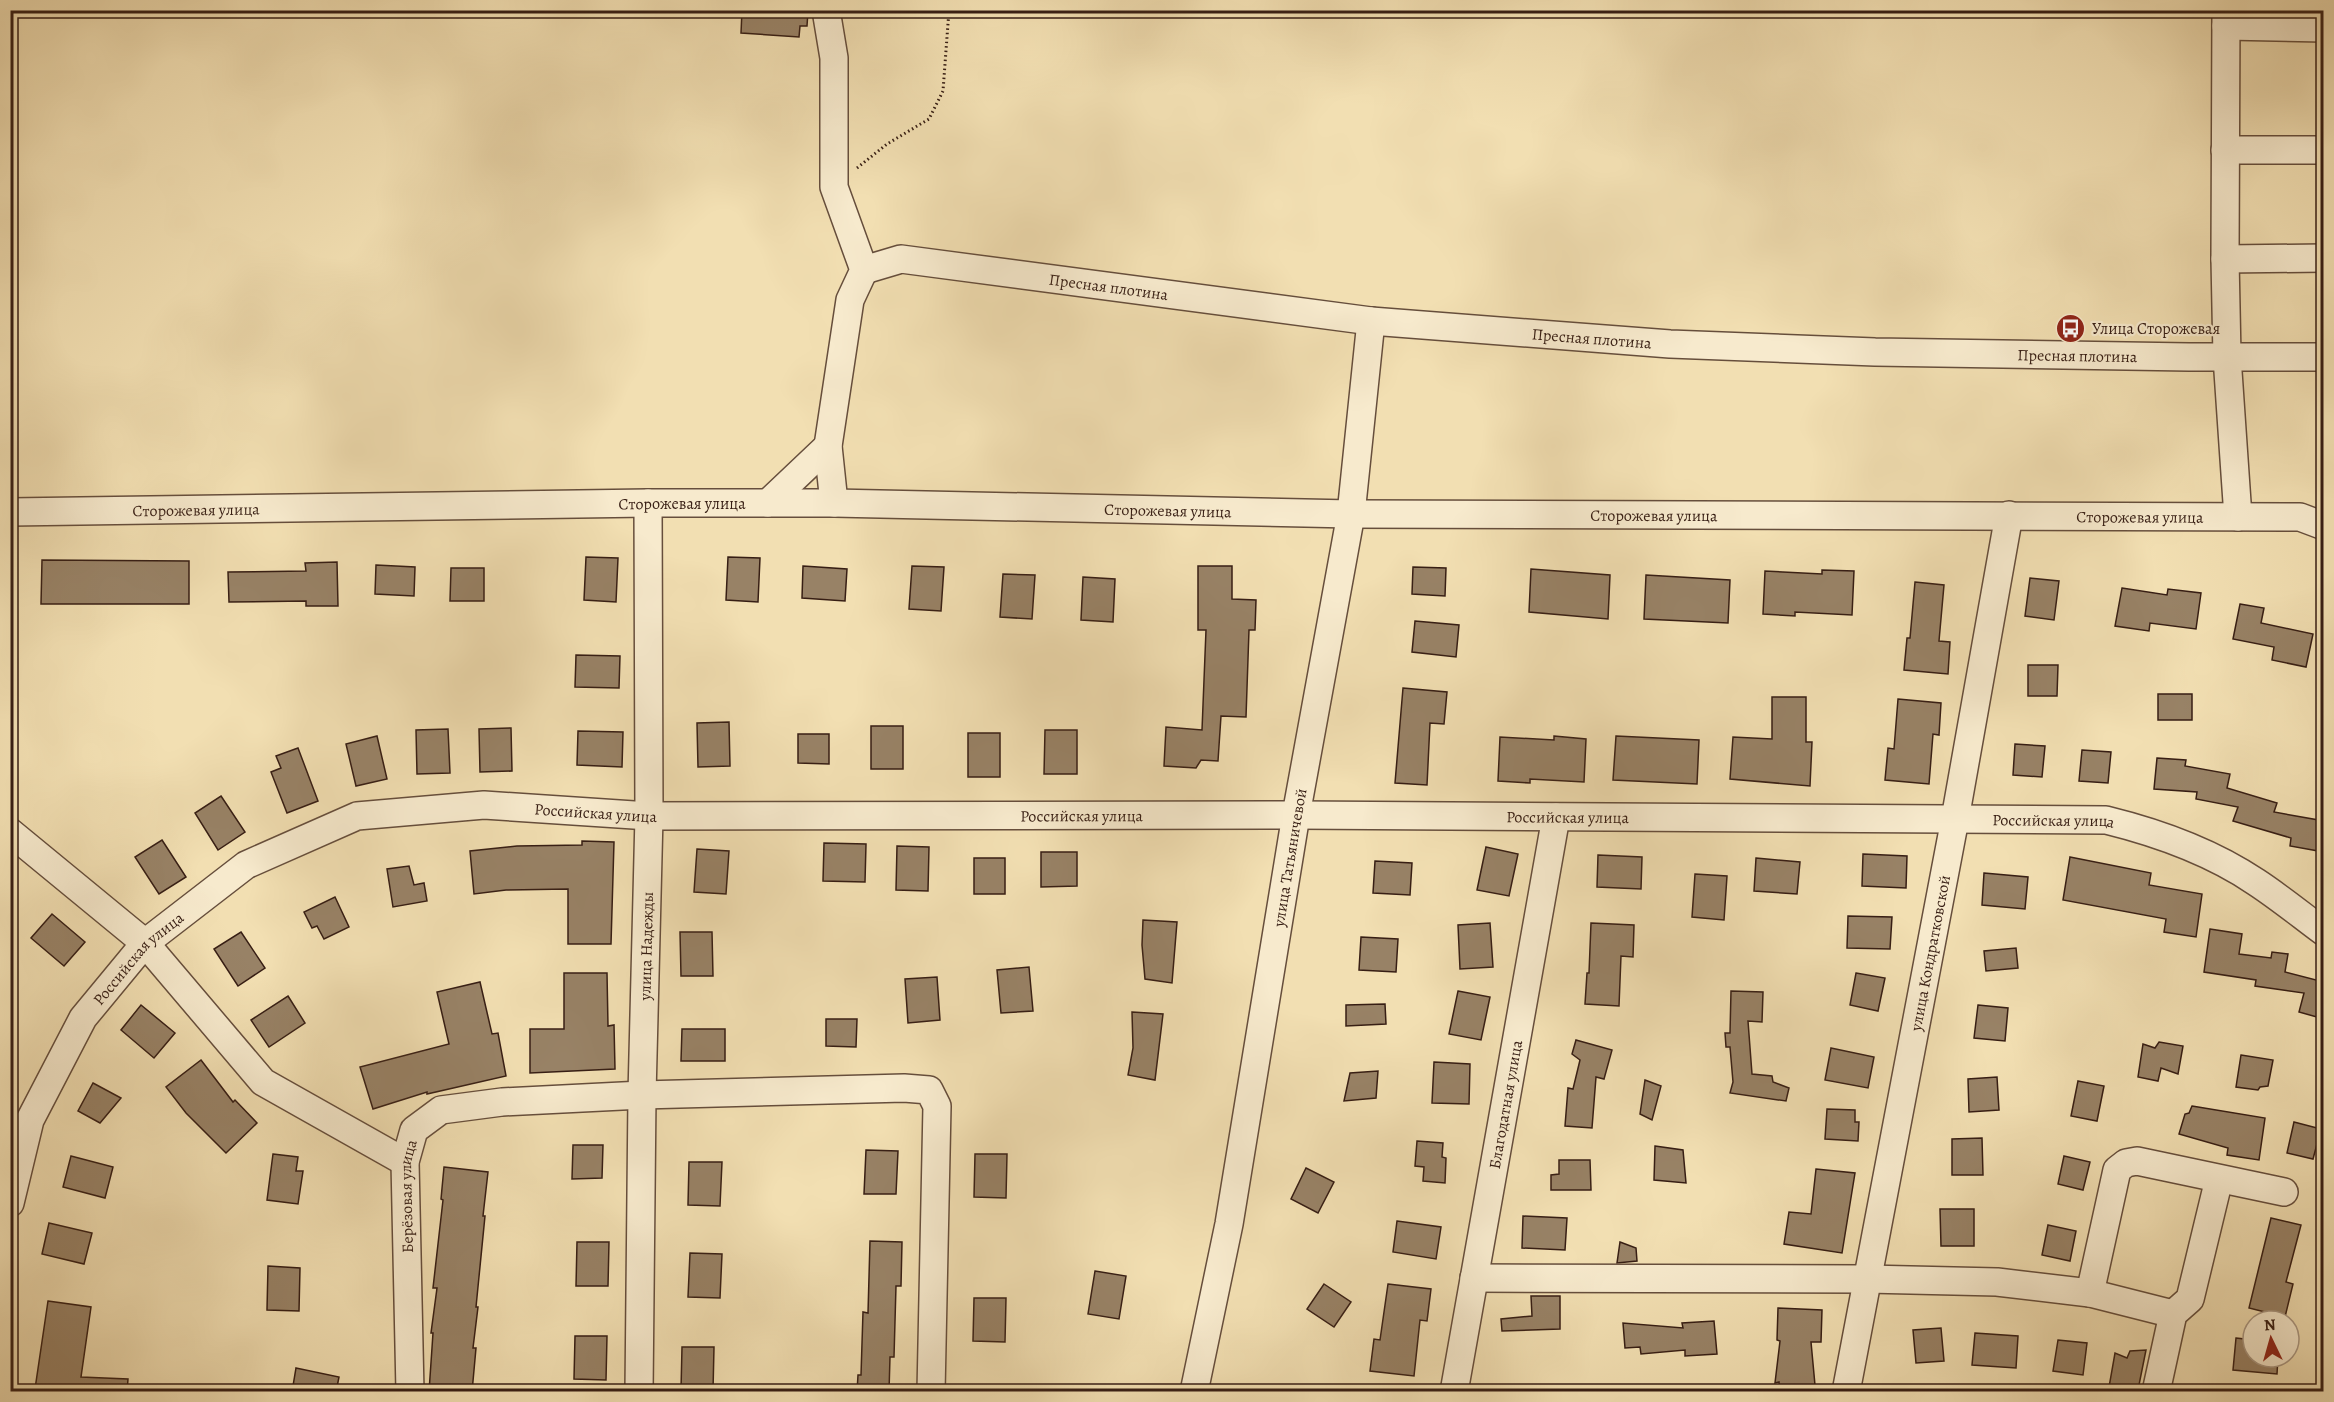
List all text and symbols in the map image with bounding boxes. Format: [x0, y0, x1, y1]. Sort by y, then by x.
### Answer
street label: Пресная плотина [1048, 269, 1170, 306]
bus stop icon: Улица Сторожевая [2055, 312, 2087, 344]
place label: Улица Сторожевая [2092, 318, 2220, 340]
street label: Пресная плотина [1531, 323, 1653, 355]
street label: Пресная плотина [2017, 344, 2138, 368]
street label: Сторожевая улица [618, 493, 746, 515]
street label: Сторожевая улица [132, 498, 260, 522]
street label: Сторожевая улица [1104, 499, 1232, 523]
street label: Сторожевая улица [1590, 505, 1718, 527]
street label: Сторожевая улица [2076, 506, 2204, 529]
street label: улица Татьяничевой [1268, 787, 1313, 930]
street label: Российская улица [534, 798, 658, 828]
street label: Российская улица [1020, 805, 1144, 827]
street label: Российская улица [1506, 806, 1630, 829]
street label: Российская улица [1992, 809, 2118, 834]
street label: улица Кондратковской [1905, 873, 1956, 1034]
street label: улица Надежды [634, 892, 659, 1002]
street label: Российская улица [88, 907, 189, 1010]
street label: Благодатная улица [1484, 1038, 1528, 1171]
street label: Берёзовая улица [395, 1136, 423, 1253]
north arrow [2241, 1309, 2301, 1369]
text: N [2263, 1314, 2277, 1337]

